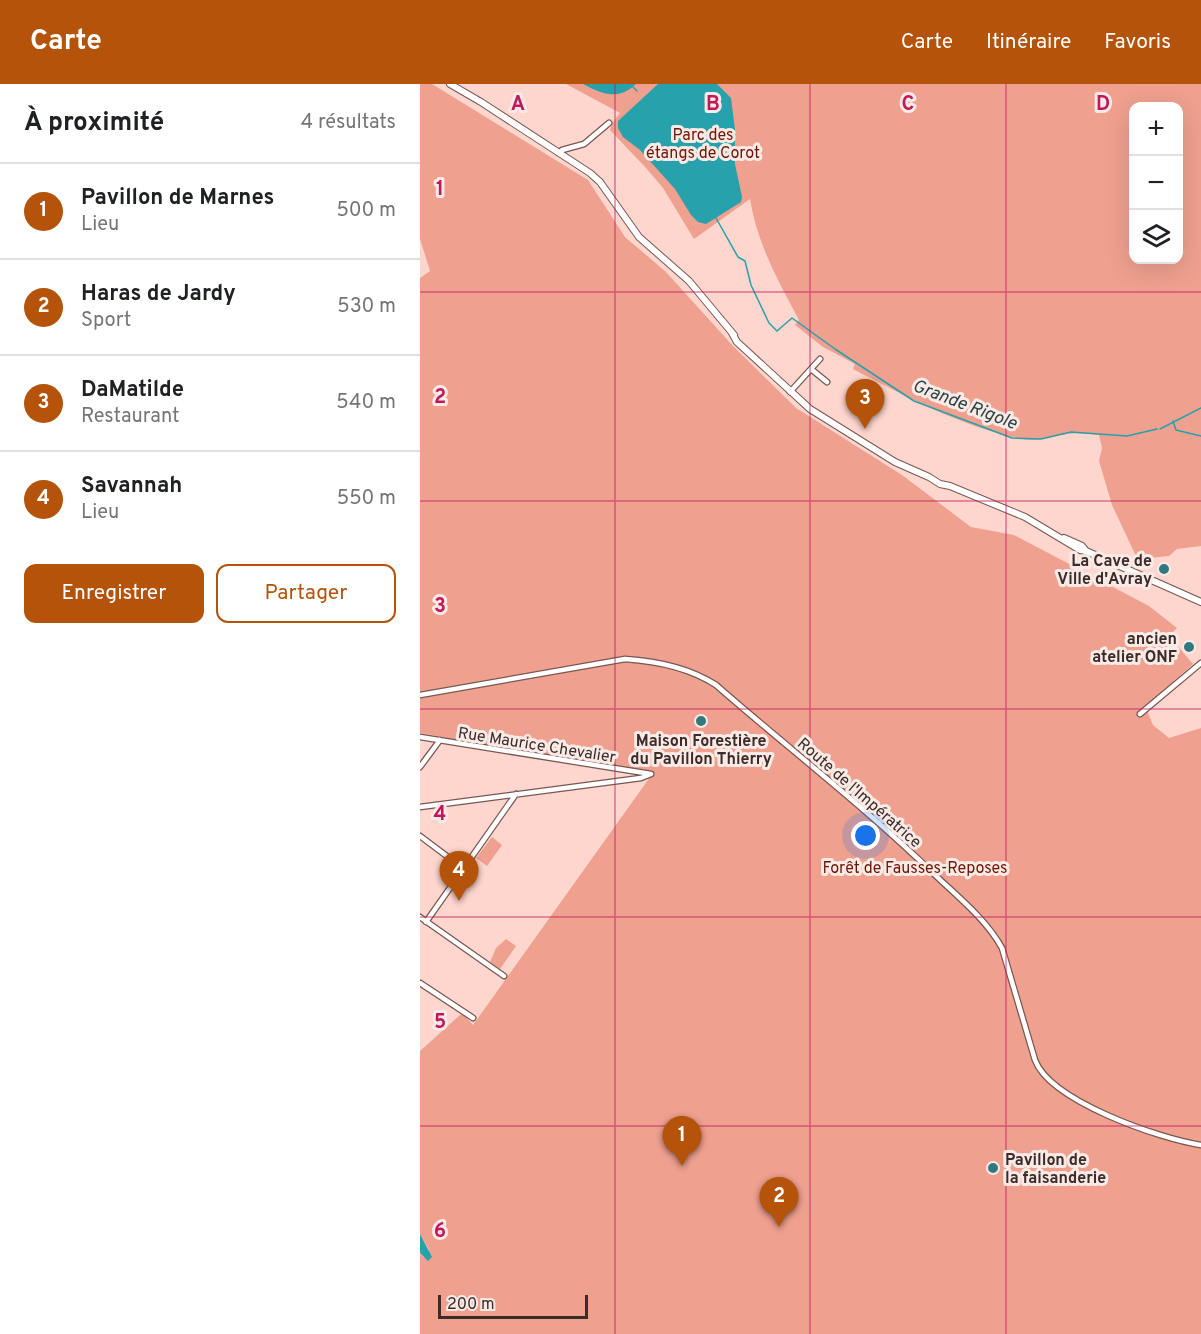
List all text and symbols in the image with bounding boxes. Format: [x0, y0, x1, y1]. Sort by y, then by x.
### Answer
text: Carte [30, 24, 102, 60]
text: Carte [901, 29, 953, 56]
text: Itinéraire [986, 29, 1071, 56]
text: Favoris [1104, 29, 1171, 56]
text: A [511, 92, 525, 118]
text: B [706, 92, 720, 118]
text: C [902, 92, 914, 118]
text: D [1096, 92, 1110, 118]
map controls [1129, 102, 1183, 264]
button: + [1129, 102, 1183, 156]
text: À proximité [24, 107, 164, 140]
text: 4 résultats [301, 110, 396, 136]
park label: Parc des étangs de Corot [646, 126, 760, 164]
button: − [1129, 156, 1183, 210]
text: 1 [436, 177, 444, 203]
text: Pavillon de Marnes [81, 185, 274, 212]
text: 1 [40, 198, 48, 224]
text: 500 m [336, 198, 396, 224]
button: layers [1129, 210, 1183, 264]
text: Lieu [81, 212, 119, 238]
text: Haras de Jardy [81, 281, 236, 308]
text: 2 [37, 294, 50, 320]
text: 530 m [337, 294, 396, 320]
text: Sport [81, 308, 131, 334]
water label: Grande Rigole [909, 375, 1020, 436]
text: DaMatilde [81, 377, 184, 404]
pin: 3 [846, 380, 884, 429]
text: 2 [434, 385, 446, 411]
text: 3 [38, 390, 50, 416]
text: 540 m [336, 390, 396, 416]
text: Restaurant [81, 404, 180, 430]
text: Savannah [81, 473, 182, 500]
text: 4 [37, 486, 50, 512]
text: 550 m [337, 486, 396, 512]
text: Lieu [81, 500, 119, 526]
place label: La Cave de Ville d'Avray [1057, 552, 1152, 590]
marker: La Cave de Ville d'Avray [1157, 562, 1171, 576]
button: Enregistrer [24, 564, 204, 623]
button: Partager [216, 564, 396, 623]
text: 3 [434, 594, 446, 620]
place label: ancien atelier ONF [1092, 630, 1177, 668]
marker: ancien atelier ONF [1182, 640, 1196, 654]
marker: Maison Forestière du Pavillon Thierry [694, 714, 708, 728]
street label: Rue Maurice Chevalier [456, 724, 617, 768]
place label: Maison Forestière du Pavillon Thierry [630, 732, 772, 770]
street label: Route de l'Impératrice [792, 734, 925, 853]
text: 4 [434, 802, 446, 828]
your location [851, 821, 880, 850]
pin: 4 [440, 852, 478, 901]
park label: Forêt de Fausses-Reposes [822, 859, 1008, 879]
text: 5 [434, 1010, 446, 1036]
pin: 1 [662, 1116, 702, 1166]
place label: Pavillon de la faisanderie [1005, 1151, 1106, 1189]
marker: Pavillon de la faisanderie [986, 1161, 1000, 1175]
pin: 2 [760, 1178, 798, 1227]
text: 6 [434, 1219, 446, 1245]
scale bar [438, 1292, 588, 1320]
text: 200 m [447, 1295, 495, 1315]

